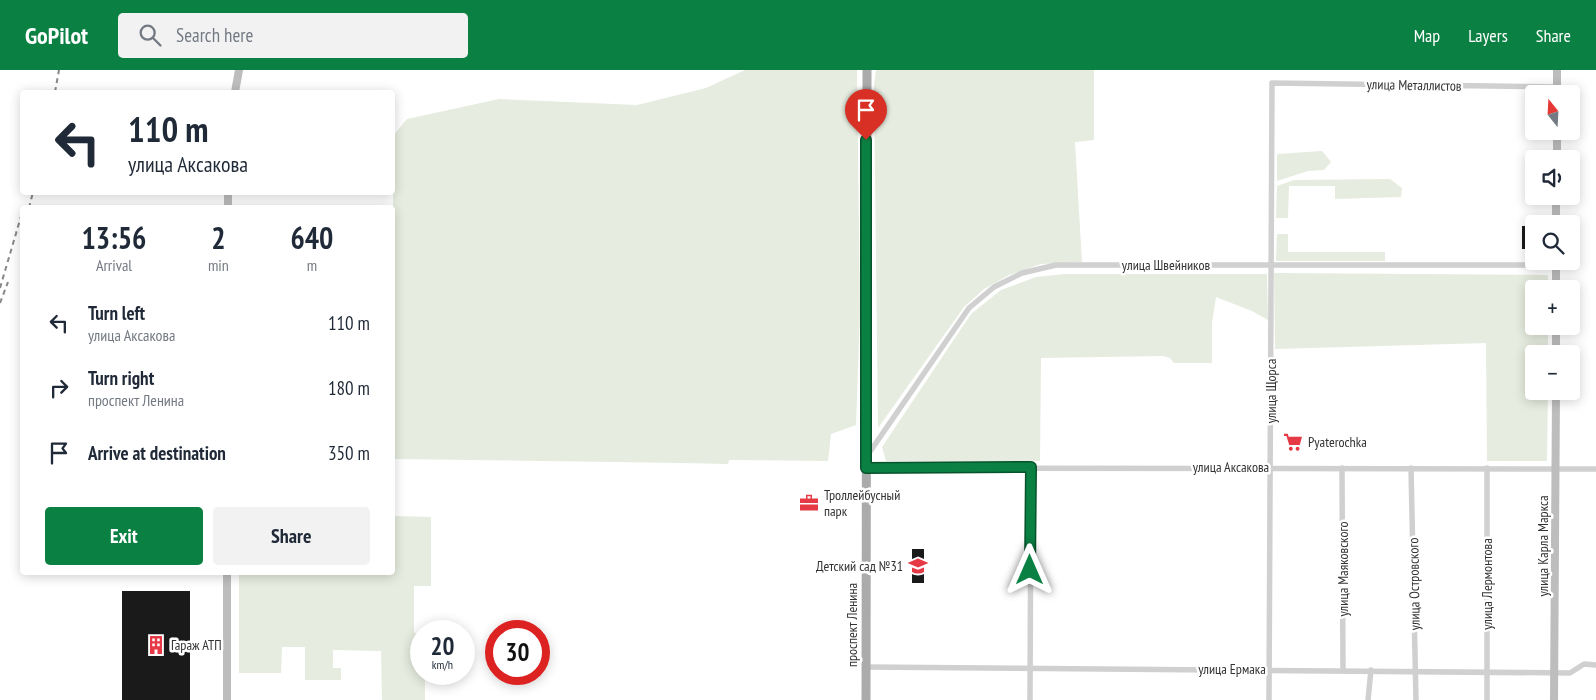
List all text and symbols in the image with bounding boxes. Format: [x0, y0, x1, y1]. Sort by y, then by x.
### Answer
search box [118, 13, 468, 58]
text: GoPilot [25, 20, 88, 51]
icon: search [136, 21, 164, 49]
text: Search here [176, 23, 253, 47]
text: Map [1414, 24, 1440, 47]
text: Layers [1468, 24, 1508, 47]
text: Share [1536, 24, 1571, 47]
street label: улица Металлистов [1366, 75, 1462, 95]
north arrow [1525, 85, 1580, 140]
map controls [1525, 85, 1580, 400]
pin [845, 89, 887, 140]
icon: arrive [852, 96, 880, 124]
text: 110 m [128, 106, 209, 152]
icon: left [45, 110, 110, 175]
text: улица Аксакова [128, 150, 248, 178]
button: sound [1525, 150, 1580, 205]
button: search [1525, 215, 1580, 270]
text: 13:56 [82, 218, 146, 257]
text: 2 [211, 218, 226, 257]
text: 640 [290, 218, 333, 257]
text: Arrival [96, 255, 132, 275]
text: min [208, 255, 229, 275]
text: m [307, 255, 317, 275]
street label: улица Швейников [1122, 256, 1210, 274]
button: + [1525, 280, 1580, 335]
text: Turn left [88, 301, 145, 325]
icon: left [45, 309, 73, 337]
text: 110 m [328, 311, 370, 335]
text: улица Аксакова [88, 325, 175, 345]
button: − [1525, 345, 1580, 400]
street label: улица Щорса [1262, 359, 1280, 423]
text: Turn right [88, 366, 154, 390]
icon: right [45, 374, 73, 402]
text: 180 m [328, 376, 370, 400]
text: проспект Ленина [88, 390, 184, 410]
supermarket icon: Pyaterochka [1282, 431, 1304, 453]
place label: Pyaterochka [1308, 433, 1367, 451]
icon: arrive [45, 439, 73, 467]
text: Arrive at destination [88, 441, 226, 465]
text: 350 m [328, 441, 370, 465]
street label: улица Аксакова [1193, 458, 1269, 476]
place label: Троллейбусный парк [824, 486, 900, 520]
office icon: Троллейбусный парк [798, 492, 820, 514]
street label: улица Карла Маркса [1534, 495, 1552, 597]
button: Exit [45, 507, 203, 565]
button: Share [213, 507, 370, 565]
street label: улица Маяковского [1334, 522, 1352, 616]
street label: улица Островского [1404, 537, 1424, 631]
street label: улица Лермонтова [1478, 538, 1496, 630]
position arrow [1003, 543, 1055, 595]
school or university icon: Детский сад №31 [907, 555, 929, 577]
place label: Детский сад №31 [816, 557, 903, 575]
street label: проспект Ленина [843, 583, 861, 667]
speed limit sign: 30 [485, 620, 550, 685]
text: 20 [431, 630, 454, 662]
building icon: Гараж АТП [145, 634, 167, 656]
place label: Гараж АТП [171, 636, 222, 654]
text: km/h [432, 657, 453, 672]
street label: улица Ермака [1198, 660, 1266, 678]

